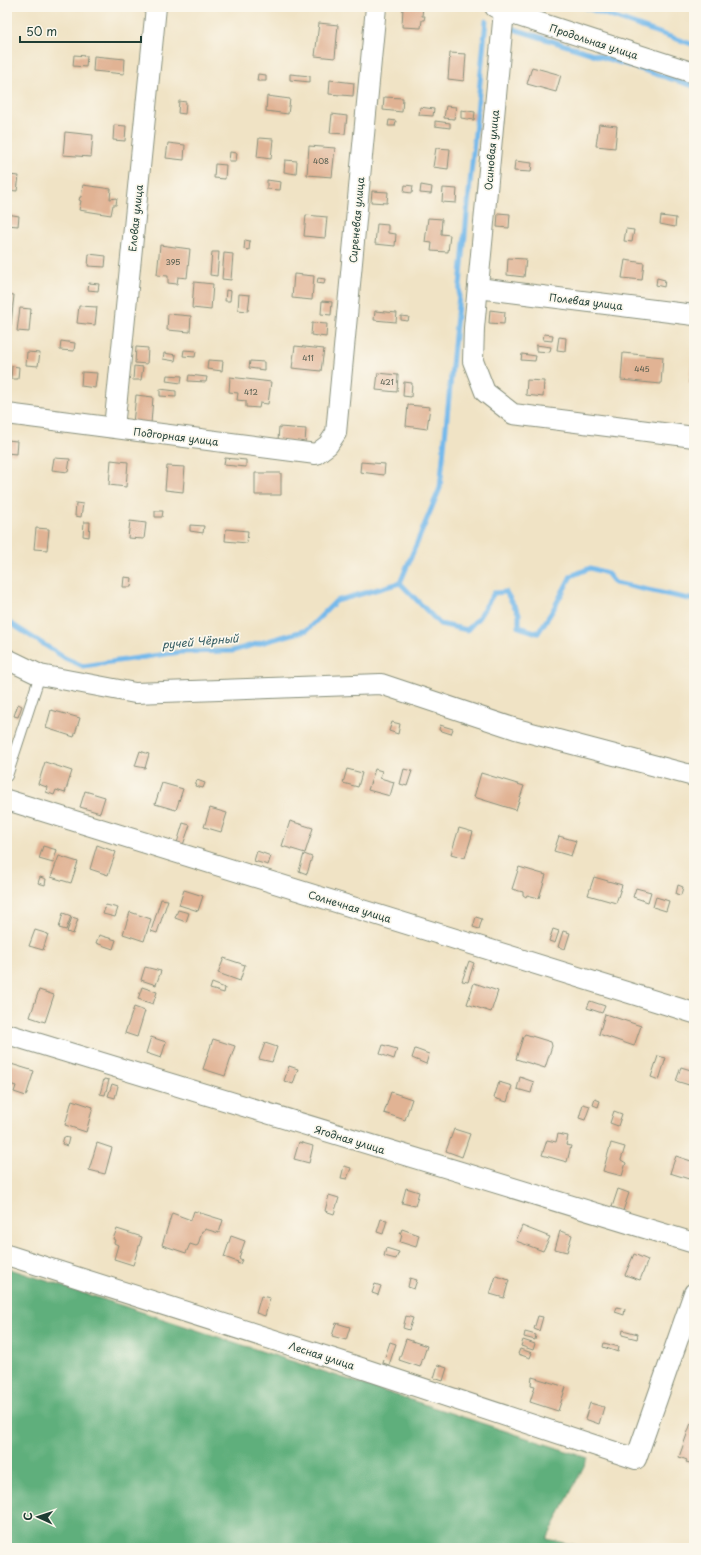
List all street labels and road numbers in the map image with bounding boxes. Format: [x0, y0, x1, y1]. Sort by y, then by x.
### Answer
street label: Продольная улица [548, 20, 641, 63]
street label: Осиновая улица [480, 108, 502, 191]
street label: Сиреневая улица [345, 176, 367, 263]
street label: Еловая улица [124, 183, 146, 252]
street label: Полевая улица [548, 289, 624, 313]
street label: Подгорная улица [133, 423, 220, 449]
street label: Солнечная улица [307, 886, 394, 926]
street label: Ягодная улица [313, 1121, 388, 1157]
street label: Лесная улица [287, 1337, 357, 1373]

